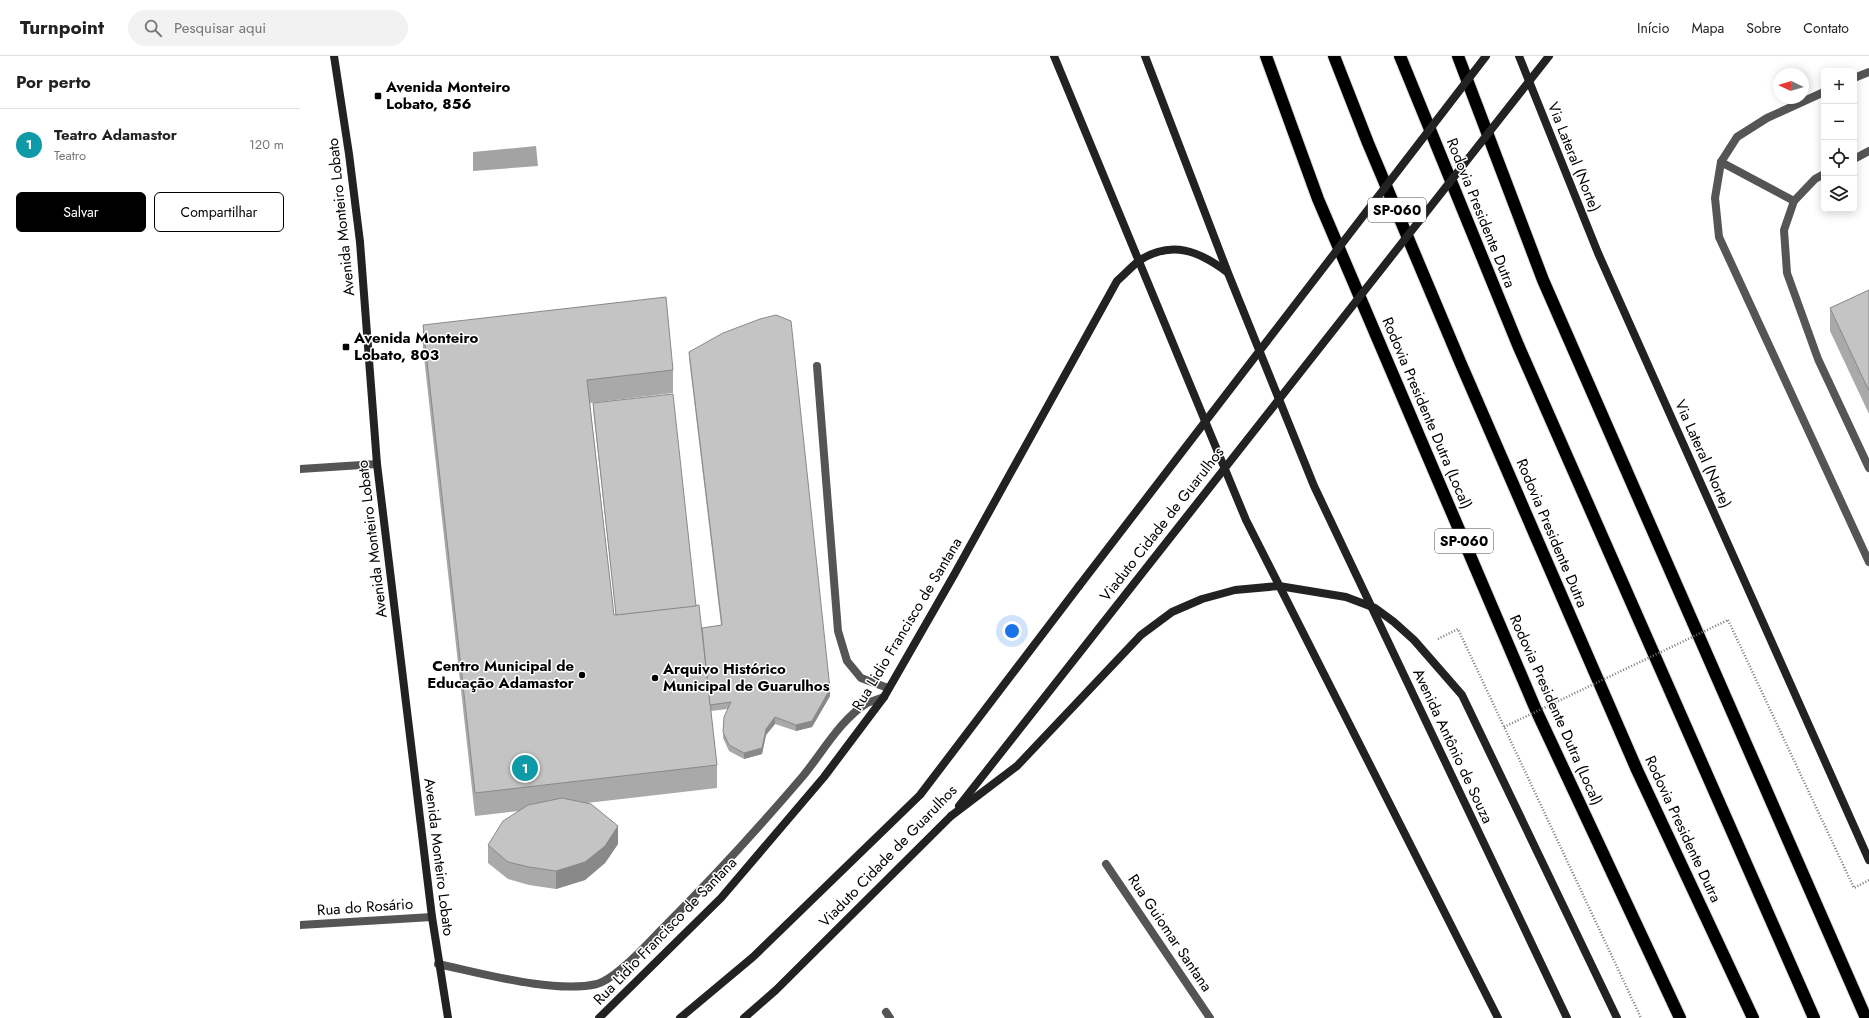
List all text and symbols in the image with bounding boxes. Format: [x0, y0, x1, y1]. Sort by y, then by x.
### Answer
search box [128, 10, 408, 46]
text: Turnpoint [20, 14, 104, 41]
icon: search [142, 17, 164, 39]
text: Pesquisar aqui [174, 17, 266, 39]
text: Início [1637, 18, 1669, 38]
text: Mapa [1691, 18, 1724, 38]
text: Sobre [1746, 18, 1781, 38]
text: Contato [1803, 18, 1849, 38]
north arrow [1773, 68, 1809, 104]
map controls [1821, 68, 1857, 212]
button: + [1821, 68, 1857, 104]
text: Por perto [16, 70, 91, 94]
place label: Avenida Monteiro Lobato, 856 [385, 76, 510, 115]
marker: Avenida Monteiro Lobato, 856 [373, 91, 383, 101]
street label: Via Lateral (Norte) [1542, 99, 1606, 215]
button: − [1821, 104, 1857, 140]
text: Teatro Adamastor [54, 124, 177, 146]
text: 1 [26, 135, 32, 154]
text: 120 m [249, 135, 284, 154]
street label: Rodovia Presidente Dutra [1441, 135, 1521, 291]
street label: Avenida Monteiro Lobato [322, 137, 360, 297]
button: locate [1821, 140, 1857, 176]
text: Teatro [54, 146, 86, 165]
button: layers [1821, 176, 1857, 212]
button: Salvar [16, 192, 146, 232]
button: Compartilhar [154, 192, 284, 232]
road number: SP-060 [1368, 198, 1426, 222]
street label: Rodovia Presidente Dutra (Local) [1377, 314, 1477, 512]
place label: Avenida Monteiro Lobato, 803 [353, 327, 478, 366]
marker: Avenida Monteiro Lobato, 803 [341, 342, 351, 352]
street label: Via Lateral (Norte) [1669, 396, 1737, 512]
street label: Viaduto Cidade de Guarulhos [1095, 442, 1229, 606]
street label: Rodovia Presidente Dutra [1511, 455, 1593, 611]
street label: Avenida Monteiro Lobato [351, 459, 393, 619]
road number: SP-060 [1435, 529, 1493, 553]
street label: Rua Lidio Francisco de Santana [847, 533, 967, 715]
street label: Rodovia Presidente Dutra (Local) [1504, 611, 1608, 809]
your location [1002, 621, 1022, 641]
place label: Centro Municipal de Educação Adamastor [427, 655, 575, 694]
place label: Arquivo Histórico Municipal de Guarulhos [662, 658, 830, 697]
street label: Avenida Antônio de Souza [1407, 665, 1499, 827]
marker: Centro Municipal de Educação Adamastor [577, 670, 587, 680]
marker: Arquivo Histórico Municipal de Guarulhos [650, 673, 660, 683]
street label: Rodovia Presidente Dutra [1639, 752, 1727, 906]
pin: 1 [512, 753, 538, 783]
street label: Avenida Monteiro Lobato [418, 777, 460, 937]
street label: Viaduto Cidade de Guarulhos [814, 780, 962, 932]
street label: Rua Lidio Francisco de Santana [588, 852, 742, 1010]
street label: Rua Guiomar Santana [1122, 870, 1218, 996]
street label: Rua do Rosário [316, 893, 414, 921]

